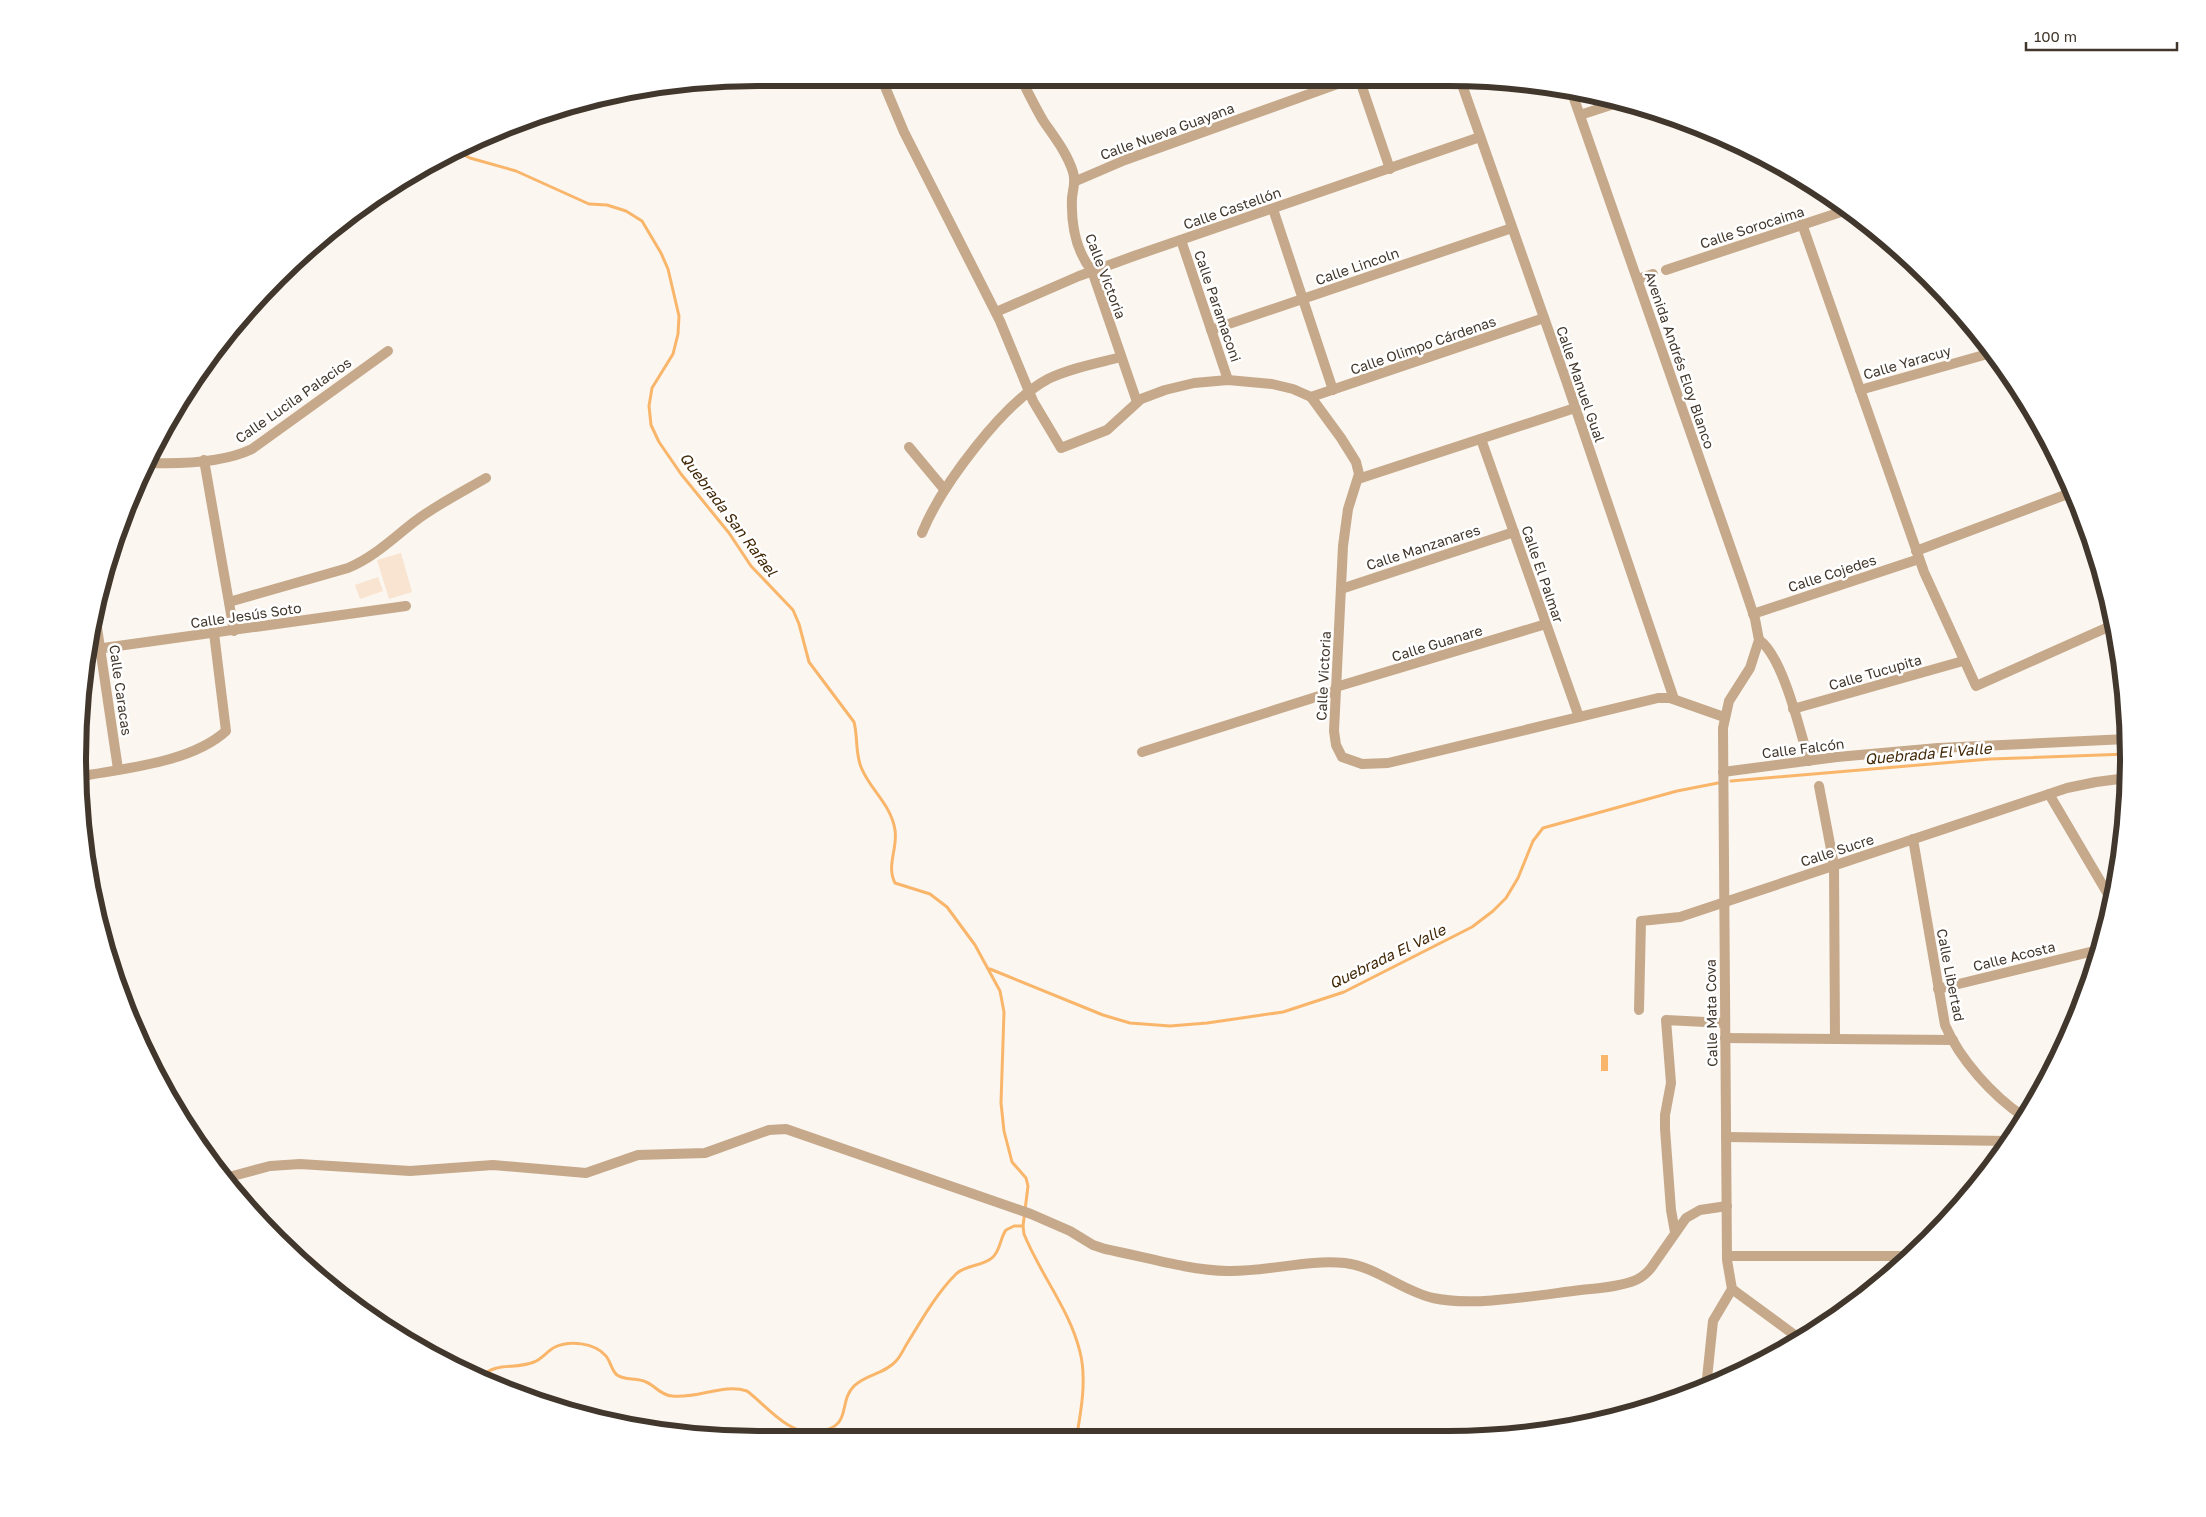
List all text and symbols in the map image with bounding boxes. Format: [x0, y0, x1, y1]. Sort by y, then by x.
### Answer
scale bar [2026, 20, 2177, 52]
text: 100 m [2034, 27, 2077, 45]
street label: Calle Nueva Guayana [1098, 99, 1236, 163]
street label: Calle Castellón [1181, 183, 1283, 233]
street label: Calle Sorocaima [1698, 202, 1806, 252]
street label: Calle Victoria [1082, 231, 1130, 321]
street label: Calle Lincoln [1313, 244, 1401, 288]
street label: Calle Paramaconi [1191, 248, 1245, 364]
street label: Avenida Andrés Eloy Blanco [1642, 269, 1718, 451]
street label: Calle Olimpo Cárdenas [1348, 312, 1498, 378]
street label: Calle Manuel Gual [1553, 324, 1609, 444]
street label: Calle Yaracuy [1861, 341, 1953, 383]
street label: Calle Lucila Palacios [232, 354, 354, 446]
water label: Quebrada San Rafael [677, 449, 782, 580]
street label: Calle Manzanares [1364, 521, 1482, 573]
street label: Calle El Palmar [1518, 523, 1568, 625]
street label: Calle Cojedes [1786, 551, 1878, 595]
street label: Calle Jesús Soto [189, 599, 303, 631]
street label: Calle Guanare [1390, 621, 1484, 665]
street label: Calle Victoria [1312, 631, 1334, 721]
street label: Calle Caracas [106, 644, 136, 736]
street label: Calle Tucupita [1827, 651, 1923, 693]
street label: Calle Falcón [1761, 735, 1845, 761]
water label: Quebrada El Valle [1864, 738, 1993, 768]
street label: Calle Sucre [1798, 830, 1876, 870]
water label: Quebrada El Valle [1326, 919, 1449, 992]
street label: Calle Libertad [1934, 927, 1968, 1023]
street label: Calle Acosta [1971, 938, 2057, 974]
street label: Calle Mata Cova [1702, 959, 1720, 1067]

